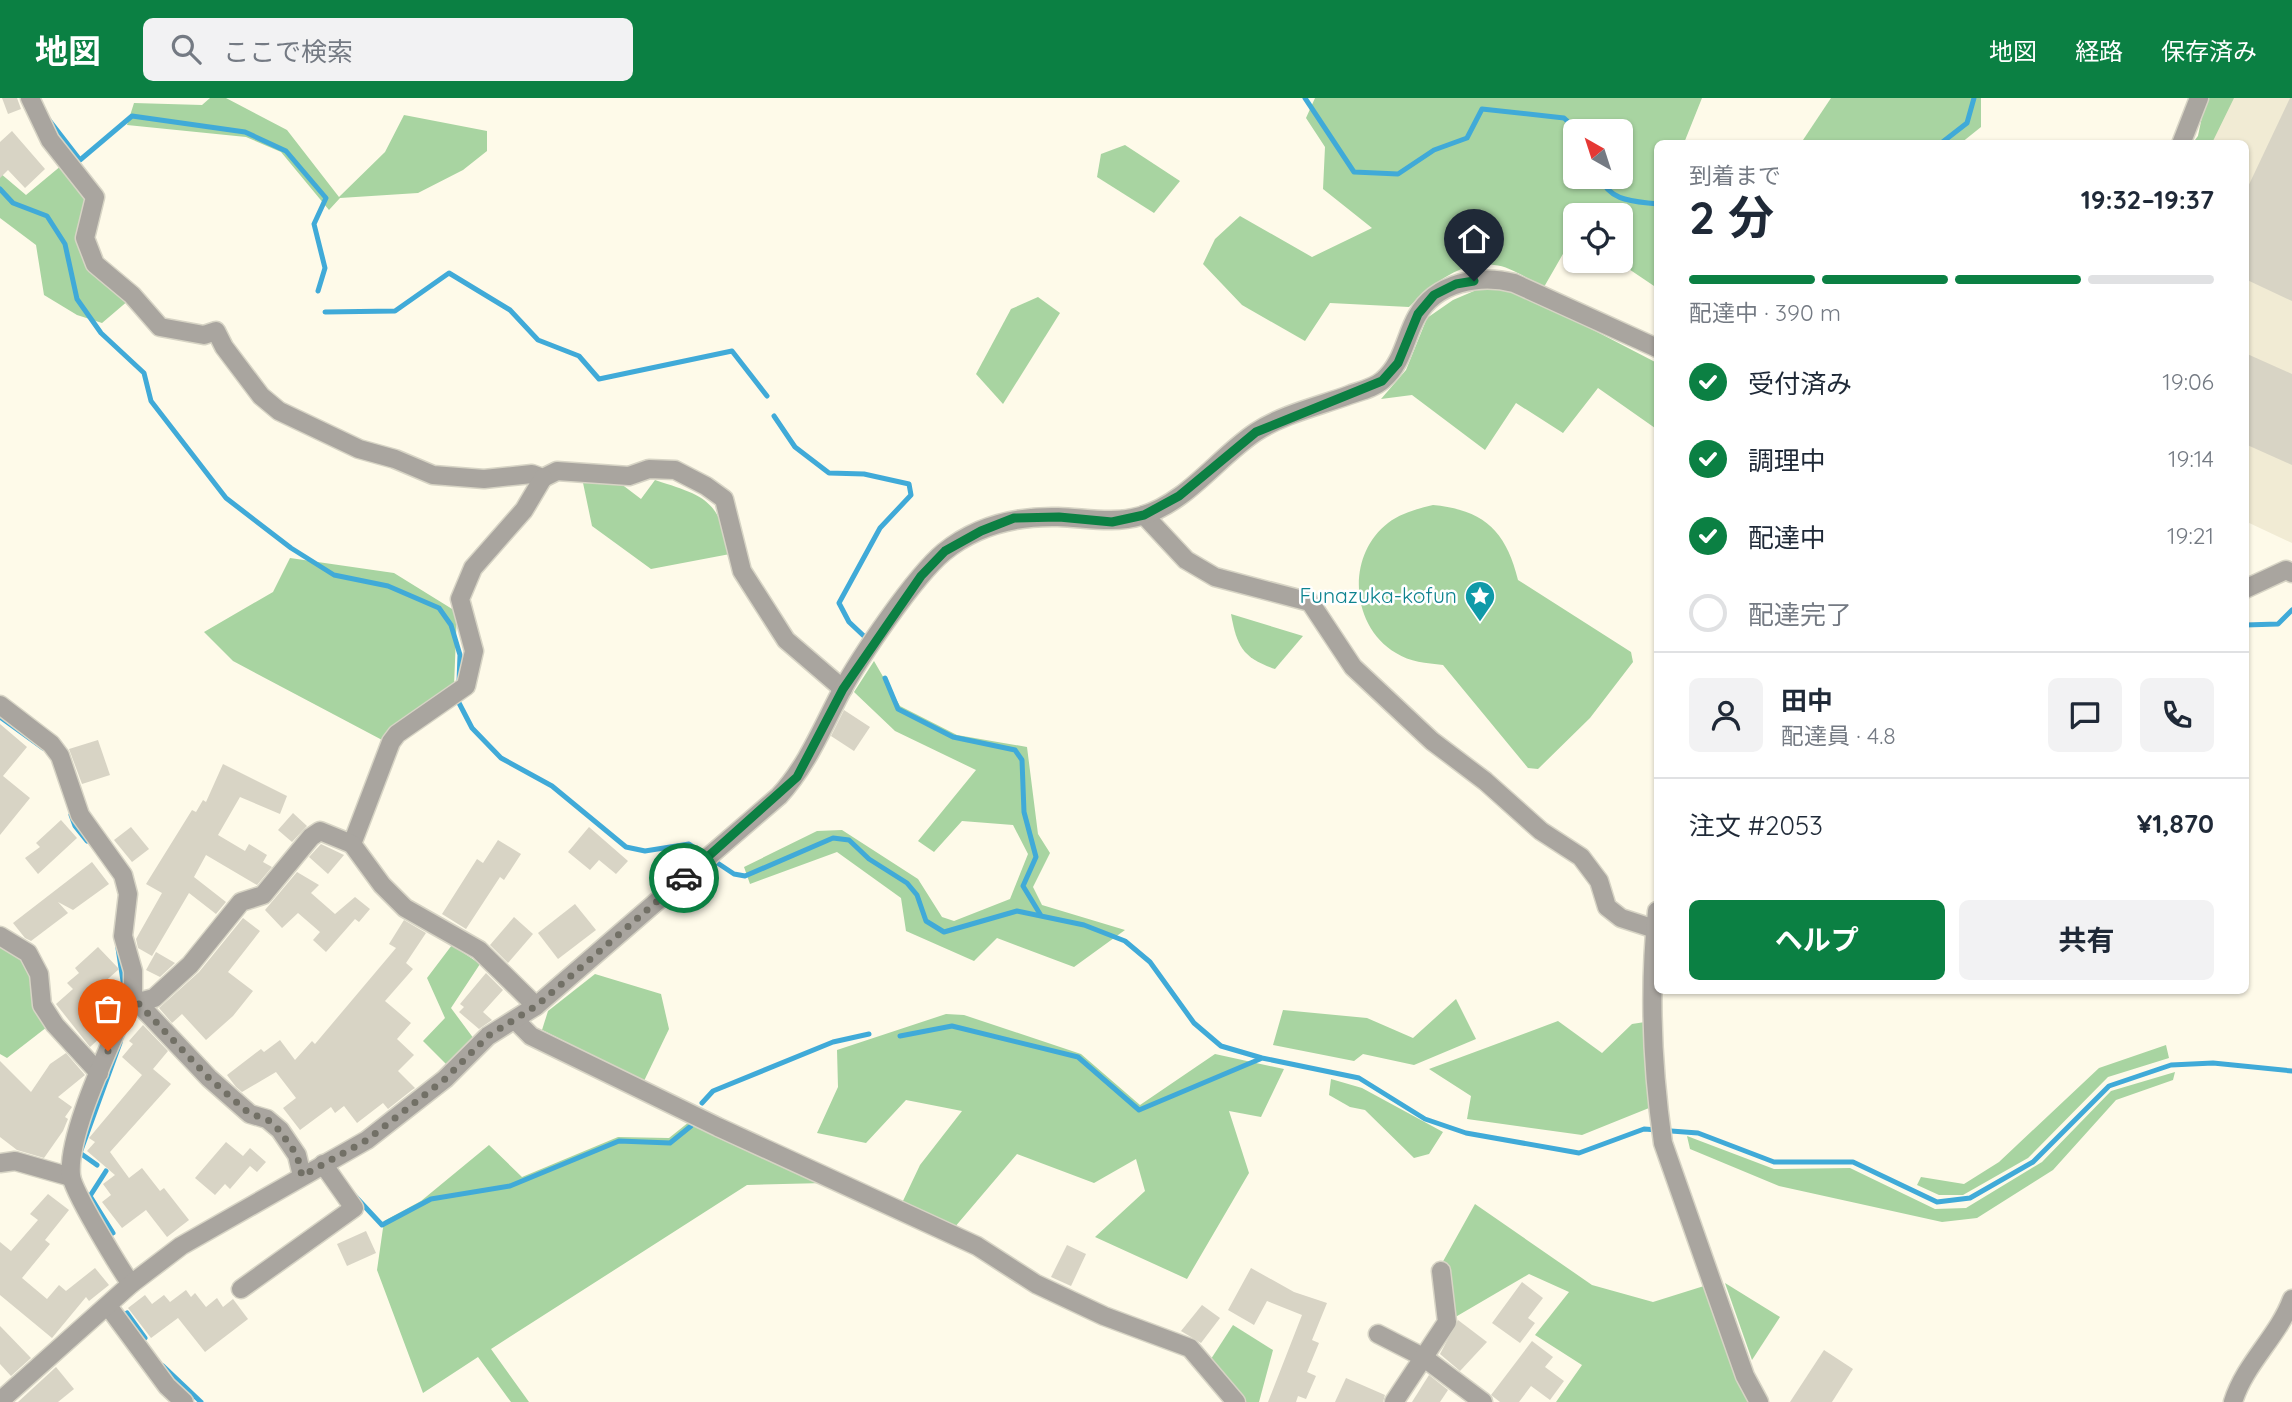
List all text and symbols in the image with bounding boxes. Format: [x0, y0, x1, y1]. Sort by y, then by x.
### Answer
search box [143, 18, 633, 81]
text: 地図 [35, 30, 101, 71]
icon: search [167, 30, 205, 68]
text: ここで検索 [223, 35, 353, 68]
text: 地図 [1989, 36, 2037, 66]
text: 経路 [2075, 36, 2123, 66]
text: 保存済み [2161, 36, 2257, 66]
north arrow [1563, 119, 1633, 189]
map controls [1563, 119, 1633, 273]
text: 到着まで [1689, 161, 1781, 190]
text: 19:32–19:37 [2081, 183, 2214, 216]
text: 2 分 [1689, 188, 1774, 246]
button: locate [1563, 203, 1633, 273]
pin [1444, 209, 1504, 281]
icon: home [1455, 220, 1493, 258]
text: 配達中 · 390 m [1689, 298, 1841, 327]
icon: check [1689, 363, 1727, 401]
text: 受付済み [1748, 367, 1852, 400]
text: 19:06 [2162, 367, 2214, 396]
icon: check [1689, 440, 1727, 478]
text: 調理中 [1748, 444, 1826, 477]
text: 19:14 [2168, 444, 2214, 473]
icon: check [1689, 517, 1727, 555]
text: 配達中 [1748, 521, 1826, 554]
text: 19:21 [2167, 521, 2214, 550]
place icon: Funazuka-kofun [1463, 579, 1497, 623]
place label: Funazuka-kofun [1299, 582, 1457, 608]
text: 配達完了 [1748, 598, 1852, 631]
button: person [1689, 678, 1763, 752]
button: chat [2048, 678, 2122, 752]
button: phone [2140, 678, 2214, 752]
text: 田中 [1781, 684, 1833, 717]
text: 配達員 · 4.8 [1781, 721, 1896, 750]
text: ¥1,870 [2137, 807, 2214, 840]
text: 注文 #2053 [1689, 809, 1823, 842]
courier [649, 843, 719, 913]
icon: car [665, 859, 703, 897]
button: ヘルプ [1689, 900, 1945, 980]
button: 共有 [1959, 900, 2214, 980]
pin [78, 979, 138, 1051]
icon: bag [89, 990, 127, 1028]

